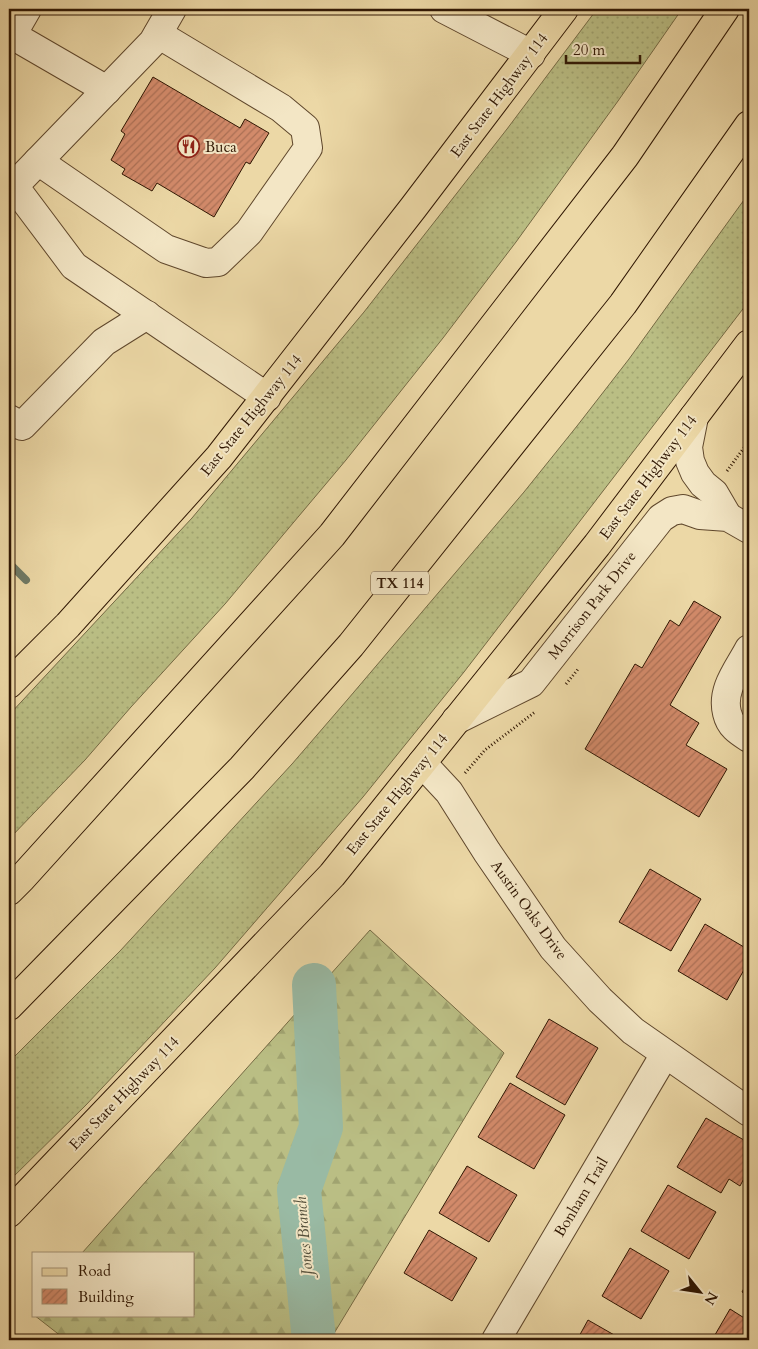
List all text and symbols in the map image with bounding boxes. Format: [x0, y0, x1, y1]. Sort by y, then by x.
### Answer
street label: East State Highway 114 [446, 29, 553, 161]
scale bar [566, 32, 639, 64]
text: 20 m [573, 40, 605, 60]
restaurant icon: Buca [177, 135, 201, 159]
place label: Buca [205, 137, 237, 157]
street label: East State Highway 114 [196, 350, 306, 480]
street label: East State Highway 114 [595, 411, 702, 543]
street label: Morrison Park Drive [543, 547, 641, 663]
road number: TX 114 [371, 572, 429, 594]
street label: East State Highway 114 [342, 729, 452, 859]
street label: Austin Oaks Drive [486, 856, 572, 964]
street label: East State Highway 114 [64, 1032, 184, 1154]
street label: Bonham Trail [549, 1153, 613, 1240]
water label: Jones Branch [290, 1195, 319, 1280]
legend [32, 1252, 195, 1316]
text: Road [78, 1261, 111, 1281]
north arrow [676, 1266, 726, 1316]
text: Building [78, 1287, 134, 1307]
text: N [700, 1288, 722, 1308]

